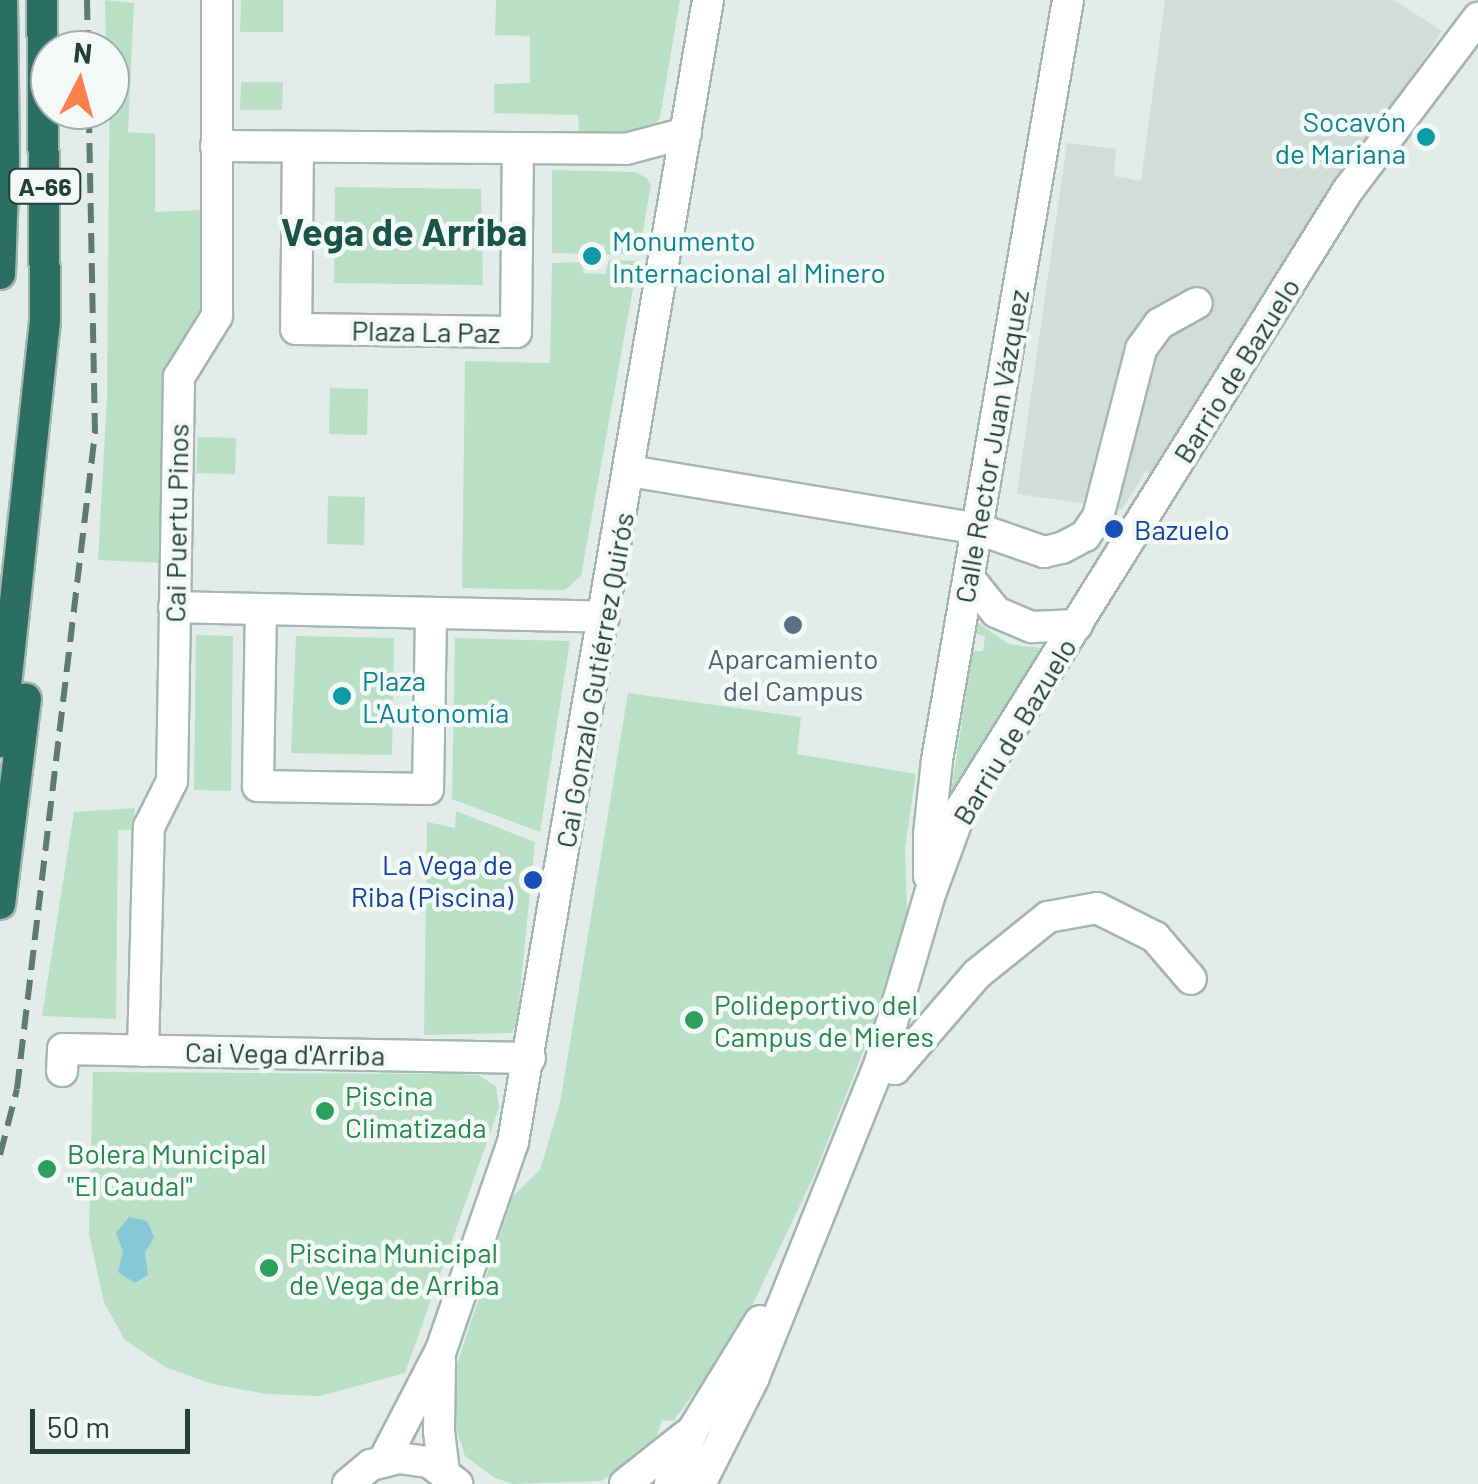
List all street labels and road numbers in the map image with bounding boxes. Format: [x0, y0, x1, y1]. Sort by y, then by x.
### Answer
road number: A-66 [8, 166, 82, 206]
street label: Barrio de Bazuelo [1166, 271, 1306, 469]
street label: Calle Rector Juan Vázquez [947, 287, 1035, 605]
street label: Plaza La Paz [351, 313, 501, 349]
street label: Cai Puertu Pinos [157, 423, 195, 623]
street label: Cai Gonzalo Gutiérrez Quirós [548, 510, 640, 850]
street label: Barriu de Bazuelo [945, 632, 1083, 830]
street label: Cai Vega d'Arriba [185, 1034, 385, 1072]

